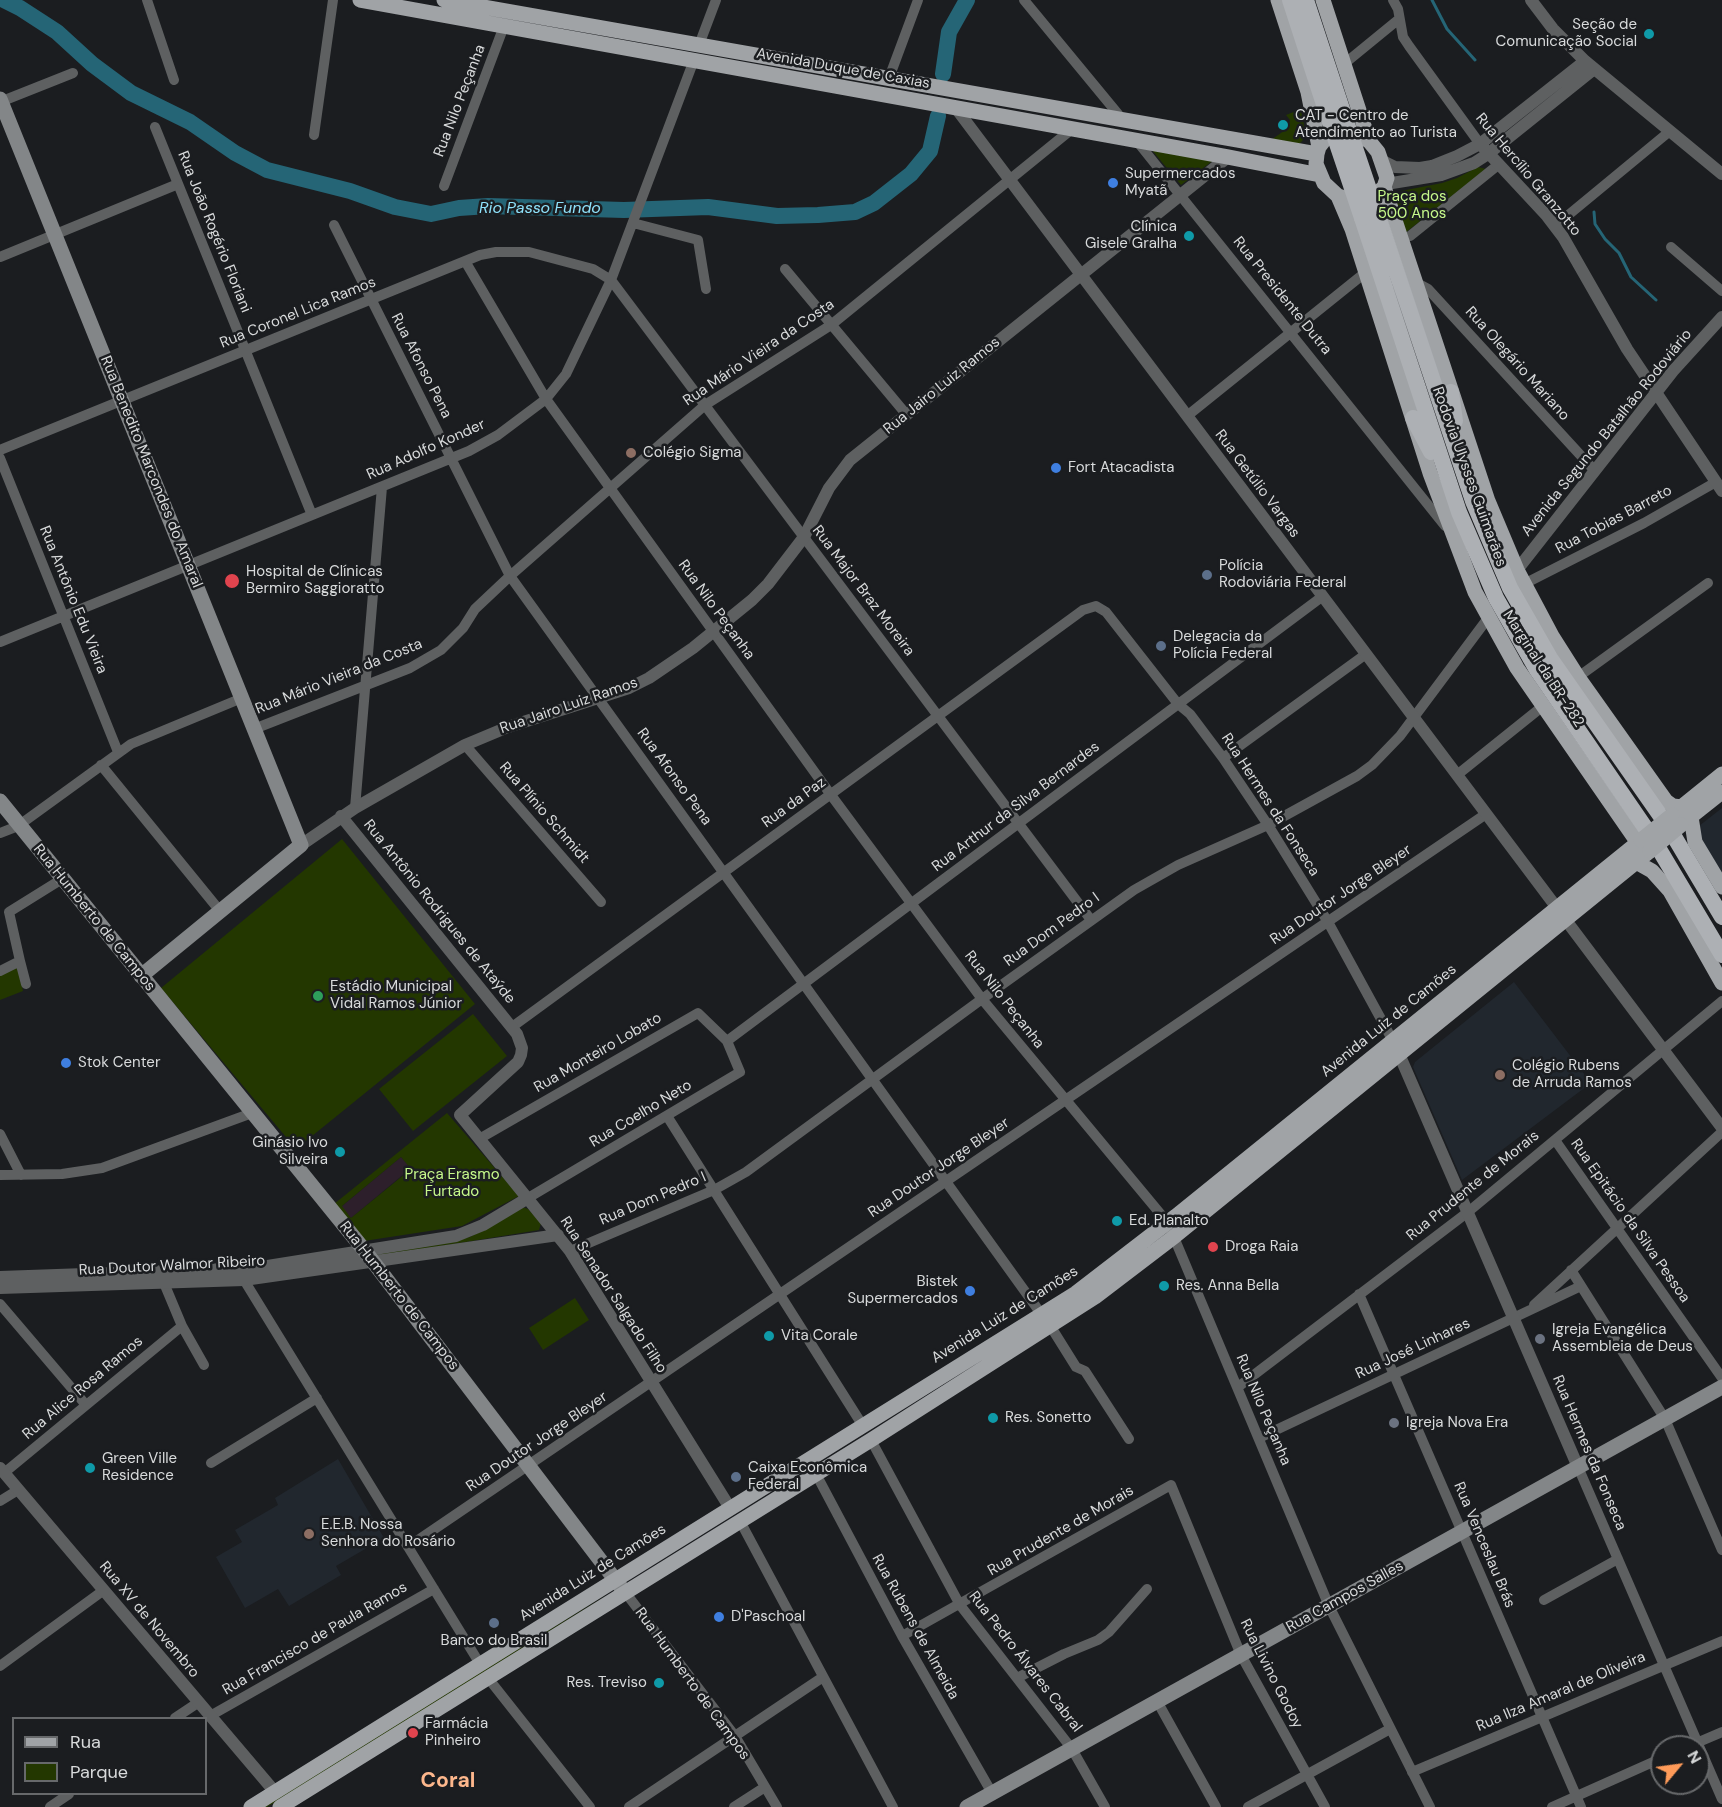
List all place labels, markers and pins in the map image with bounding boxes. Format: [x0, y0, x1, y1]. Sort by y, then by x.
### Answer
place label: Seção de Comunicação Social [1496, 16, 1637, 51]
marker: Seção de Comunicação Social [1642, 27, 1656, 41]
place label: CAT - Centro de Atendimento ao Turista [1295, 107, 1457, 142]
marker: CAT - Centro de Atendimento ao Turista [1276, 118, 1290, 132]
place label: Supermercados Myatã [1125, 165, 1235, 200]
marker: Supermercados Myatã [1106, 176, 1120, 190]
place label: Clínica Gisele Gralha [1085, 218, 1177, 253]
marker: Clínica Gisele Gralha [1182, 229, 1196, 243]
place label: Colégio Sigma [643, 444, 742, 462]
marker: Colégio Sigma [624, 446, 638, 460]
place label: Fort Atacadista [1068, 459, 1174, 477]
marker: Fort Atacadista [1049, 461, 1063, 475]
place label: Polícia Rodoviária Federal [1219, 557, 1346, 592]
place label: Hospital de Clínicas Bermiro Saggioratto [246, 563, 384, 598]
marker: Polícia Rodoviária Federal [1200, 568, 1214, 582]
marker: Hospital de Clínicas Bermiro Saggioratto [223, 572, 241, 590]
place label: Delegacia da Polícia Federal [1173, 628, 1272, 663]
marker: Delegacia da Polícia Federal [1154, 639, 1168, 653]
place label: Estádio Municipal Vidal Ramos Júnior [330, 978, 462, 1013]
marker: Estádio Municipal Vidal Ramos Júnior [311, 989, 325, 1003]
place label: Stok Center [78, 1054, 160, 1072]
marker: Stok Center [59, 1056, 73, 1070]
place label: Colégio Rubens de Arruda Ramos [1512, 1057, 1632, 1092]
marker: Colégio Rubens de Arruda Ramos [1493, 1068, 1507, 1082]
place label: Ginásio Ivo Silveira [252, 1134, 328, 1169]
marker: Ginásio Ivo Silveira [333, 1145, 347, 1159]
place label: Ed. Planalto [1129, 1212, 1209, 1230]
marker: Ed. Planalto [1110, 1214, 1124, 1228]
place label: Droga Raia [1225, 1238, 1298, 1256]
marker: Droga Raia [1206, 1240, 1220, 1254]
place label: Bistek Supermercados [848, 1273, 958, 1308]
place label: Res. Anna Bella [1176, 1277, 1279, 1295]
marker: Res. Anna Bella [1157, 1279, 1171, 1293]
marker: Bistek Supermercados [963, 1284, 977, 1298]
place label: Igreja Evangélica Assembleia de Deus [1552, 1321, 1693, 1356]
place label: Vita Corale [781, 1327, 858, 1345]
marker: Vita Corale [762, 1329, 776, 1343]
marker: Igreja Evangélica Assembleia de Deus [1533, 1332, 1547, 1346]
place label: Res. Sonetto [1005, 1409, 1091, 1427]
marker: Res. Sonetto [986, 1411, 1000, 1425]
place label: Igreja Nova Era [1406, 1414, 1508, 1432]
marker: Igreja Nova Era [1387, 1416, 1401, 1430]
place label: Green Ville Residence [102, 1450, 177, 1485]
place label: Caixa Econômica Federal [748, 1459, 867, 1494]
marker: Green Ville Residence [83, 1461, 97, 1475]
marker: Caixa Econômica Federal [729, 1470, 743, 1484]
place label: E.E.B. Nossa Senhora do Rosário [321, 1516, 455, 1551]
marker: E.E.B. Nossa Senhora do Rosário [302, 1527, 316, 1541]
place label: D'Paschoal [731, 1608, 805, 1626]
marker: D'Paschoal [712, 1610, 726, 1624]
marker: Banco do Brasil [487, 1616, 501, 1630]
place label: Banco do Brasil [441, 1632, 547, 1650]
place label: Res. Treviso [567, 1674, 647, 1692]
marker: Res. Treviso [652, 1676, 666, 1690]
place label: Farmácia Pinheiro [425, 1715, 488, 1750]
marker: Farmácia Pinheiro [406, 1726, 420, 1740]

